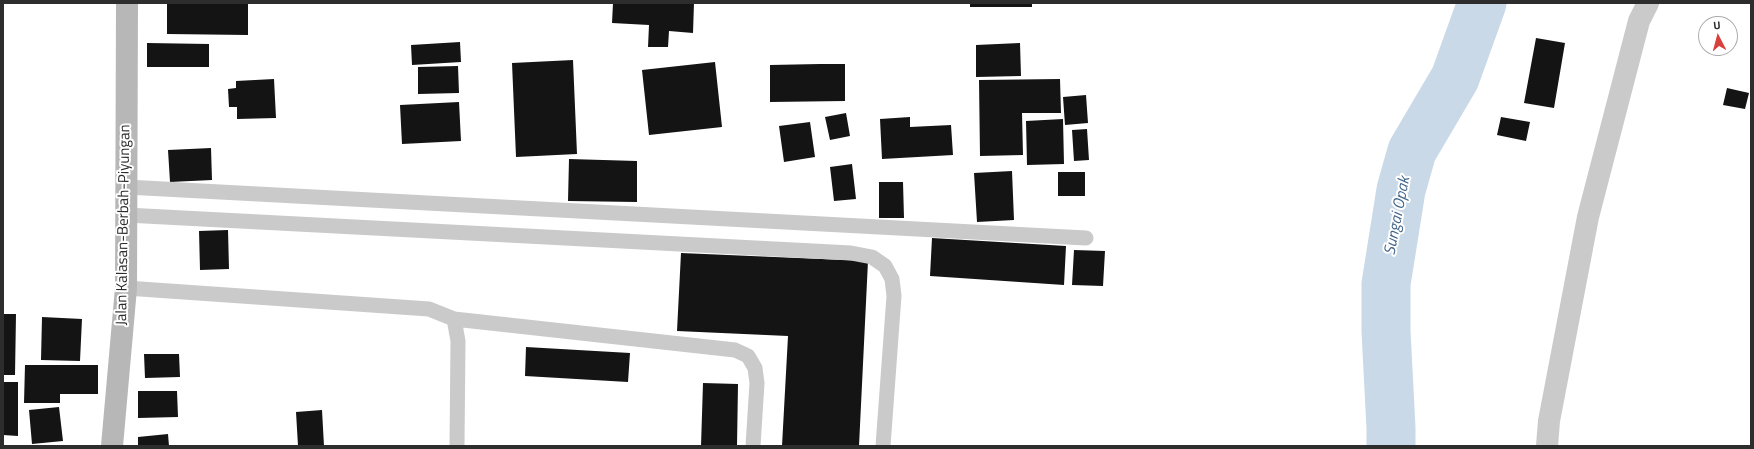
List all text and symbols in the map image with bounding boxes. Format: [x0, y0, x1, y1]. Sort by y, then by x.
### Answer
north arrow [1698, 16, 1738, 56]
text: U [1712, 17, 1721, 33]
street label: Jalan Kalasan-Berbah-Piyungan [113, 124, 135, 326]
water label: Sungai Opak [1381, 175, 1415, 257]

